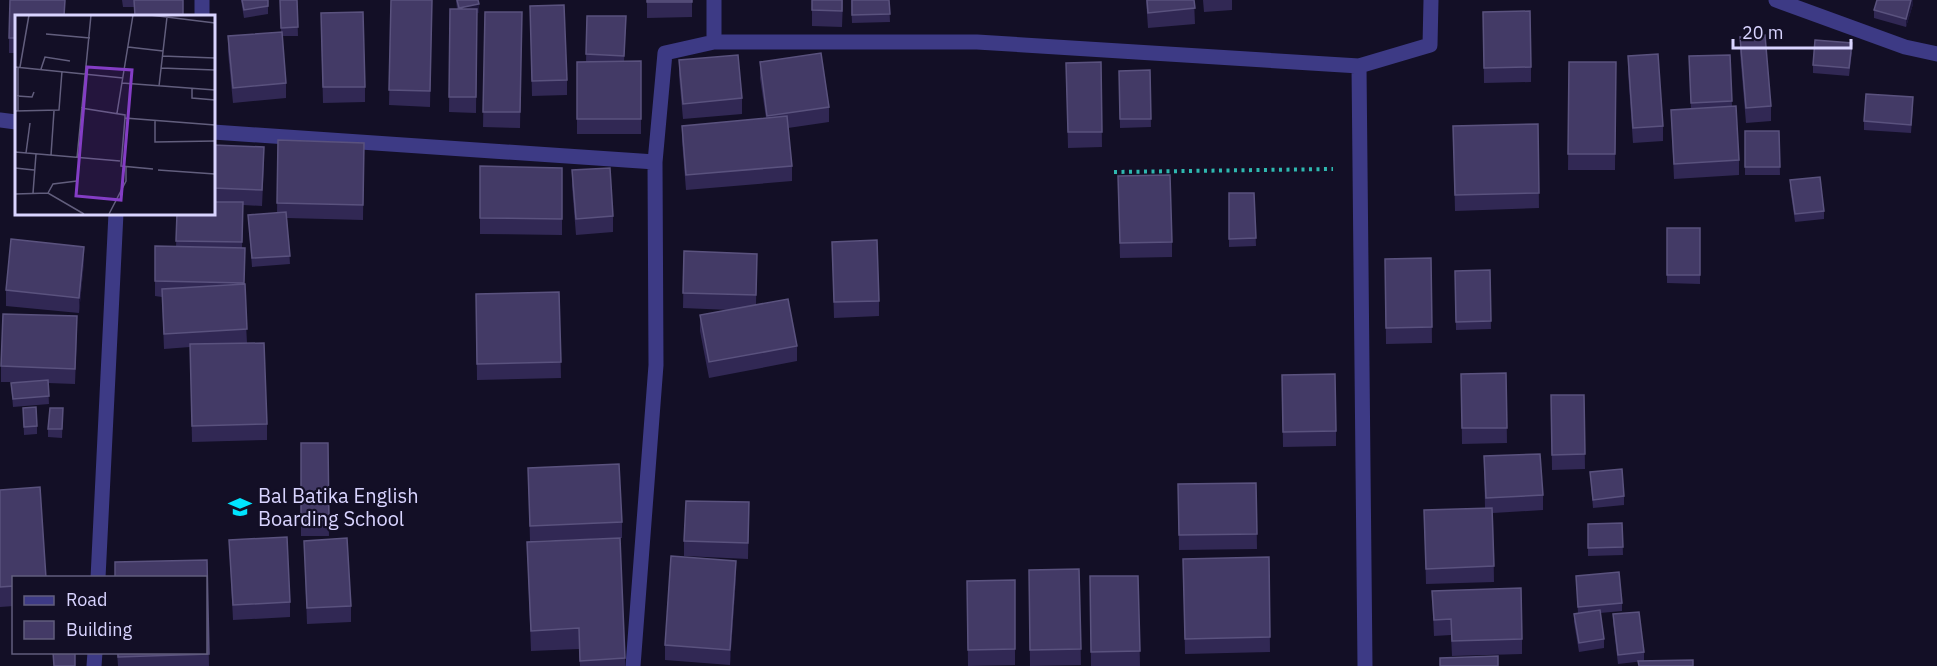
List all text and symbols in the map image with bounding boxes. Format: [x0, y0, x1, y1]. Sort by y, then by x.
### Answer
scale bar [1733, 12, 1852, 50]
inset map [15, 15, 214, 214]
text: 20 m [1742, 21, 1784, 44]
place label: Bal Batika English Boarding School [258, 482, 419, 532]
school or university icon: Bal Batika English Boarding School [227, 494, 253, 520]
legend [12, 576, 207, 654]
text: Road [66, 588, 107, 611]
text: Building [66, 618, 133, 641]

